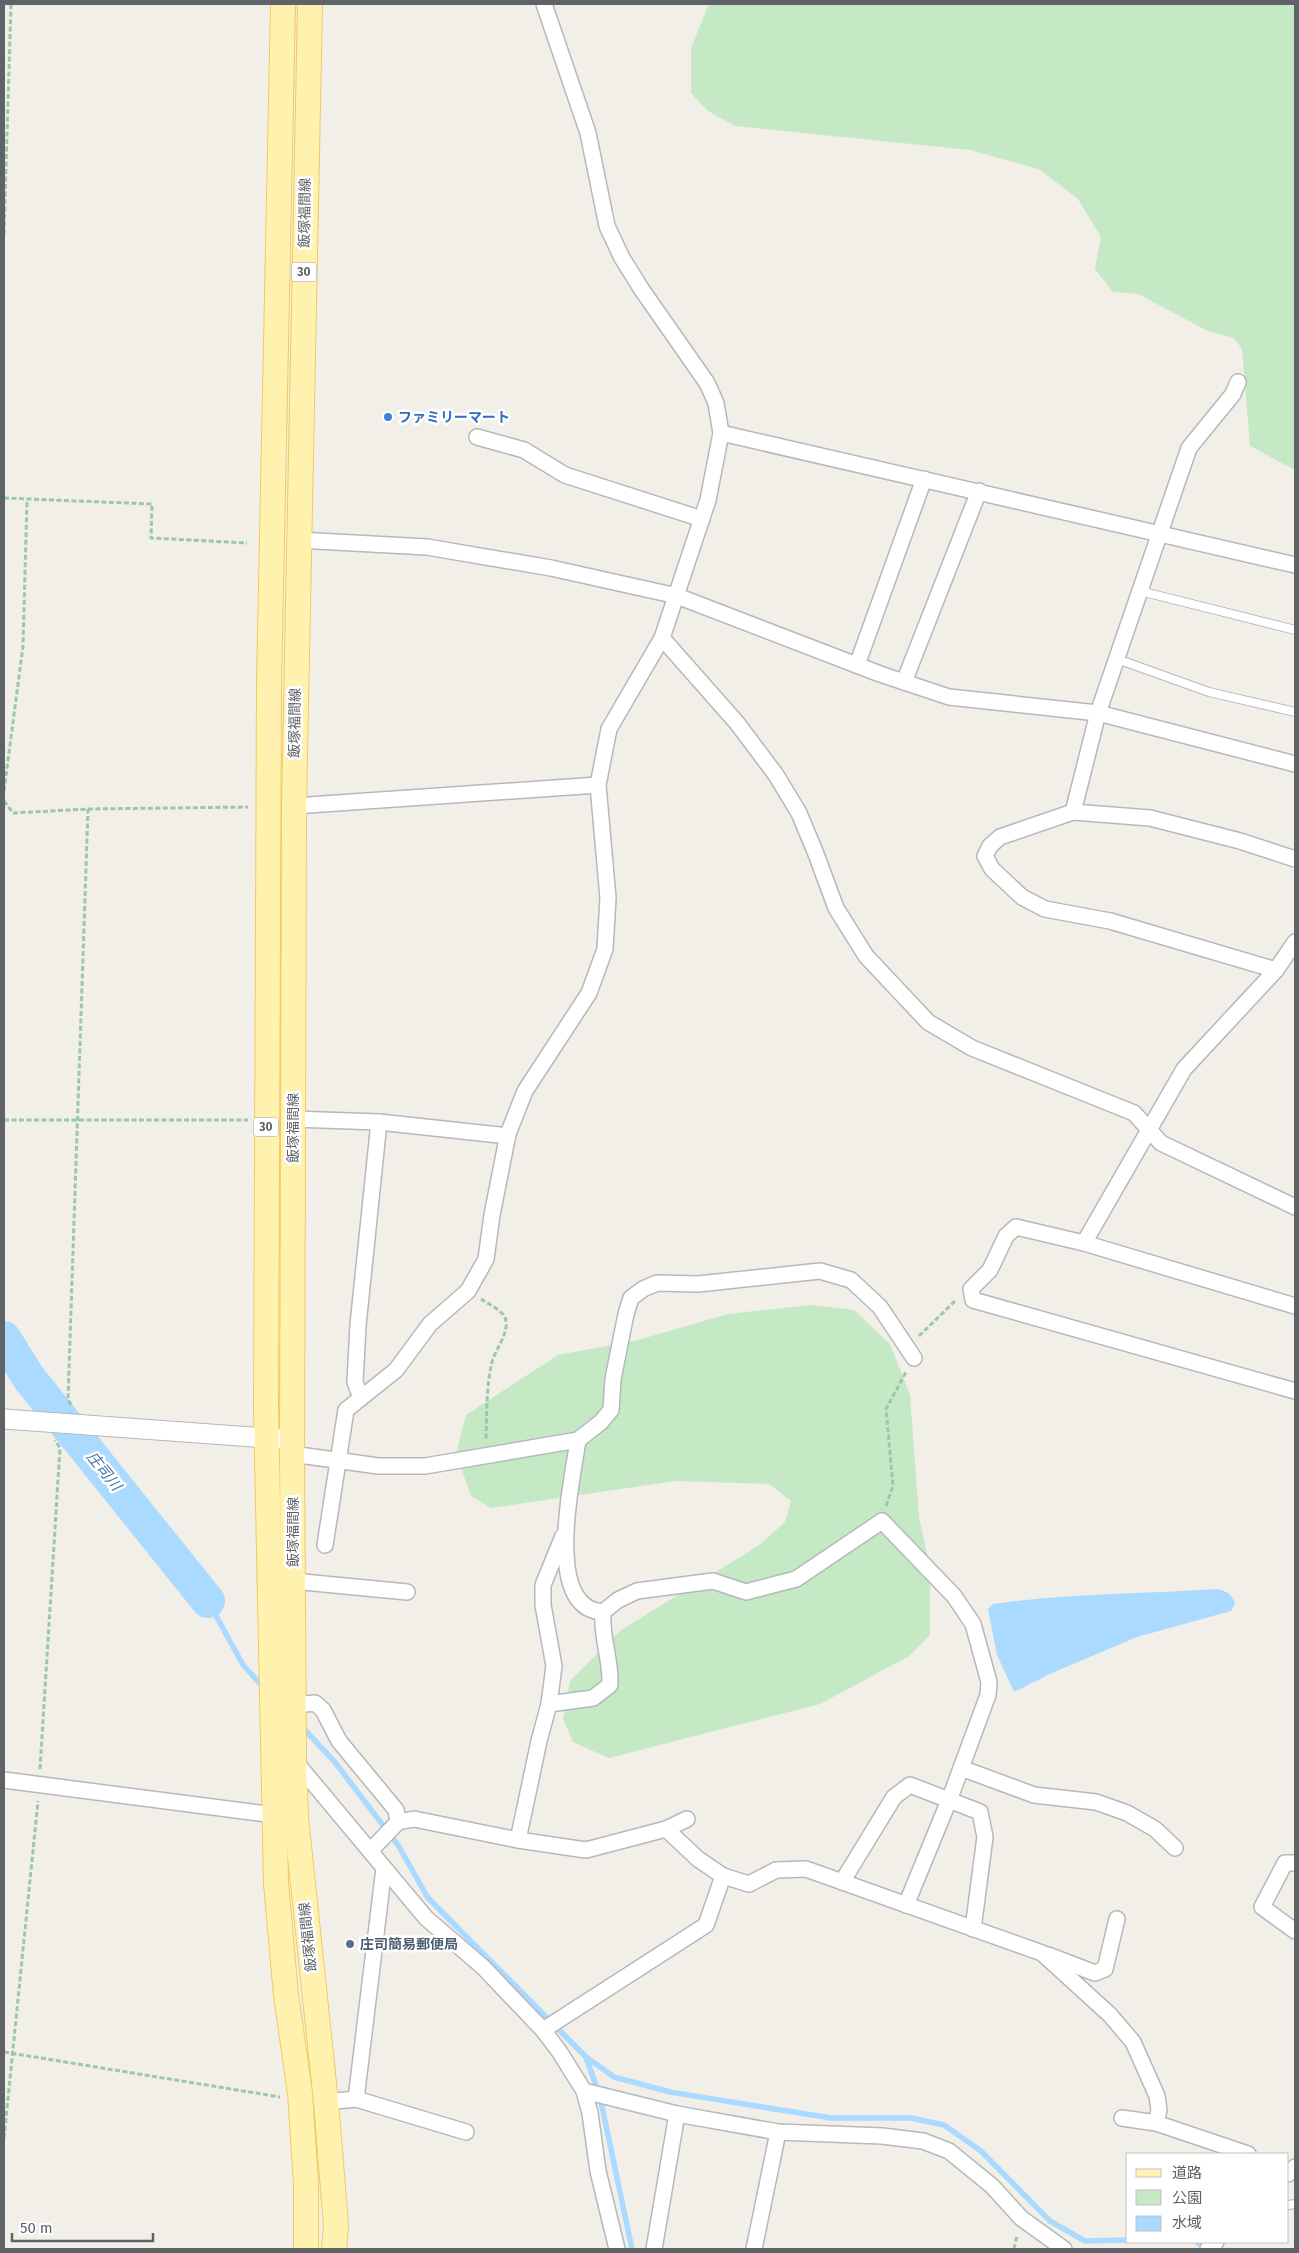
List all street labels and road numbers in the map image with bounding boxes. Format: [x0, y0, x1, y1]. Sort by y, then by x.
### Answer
street label: 飯塚福間線 [296, 178, 314, 248]
road number: 30 [292, 262, 316, 282]
street label: 飯塚福間線 [286, 688, 304, 758]
street label: 飯塚福間線 [285, 1093, 302, 1163]
road number: 30 [254, 1118, 278, 1136]
street label: 飯塚福間線 [285, 1497, 302, 1567]
street label: 飯塚福間線 [296, 1901, 320, 1973]

